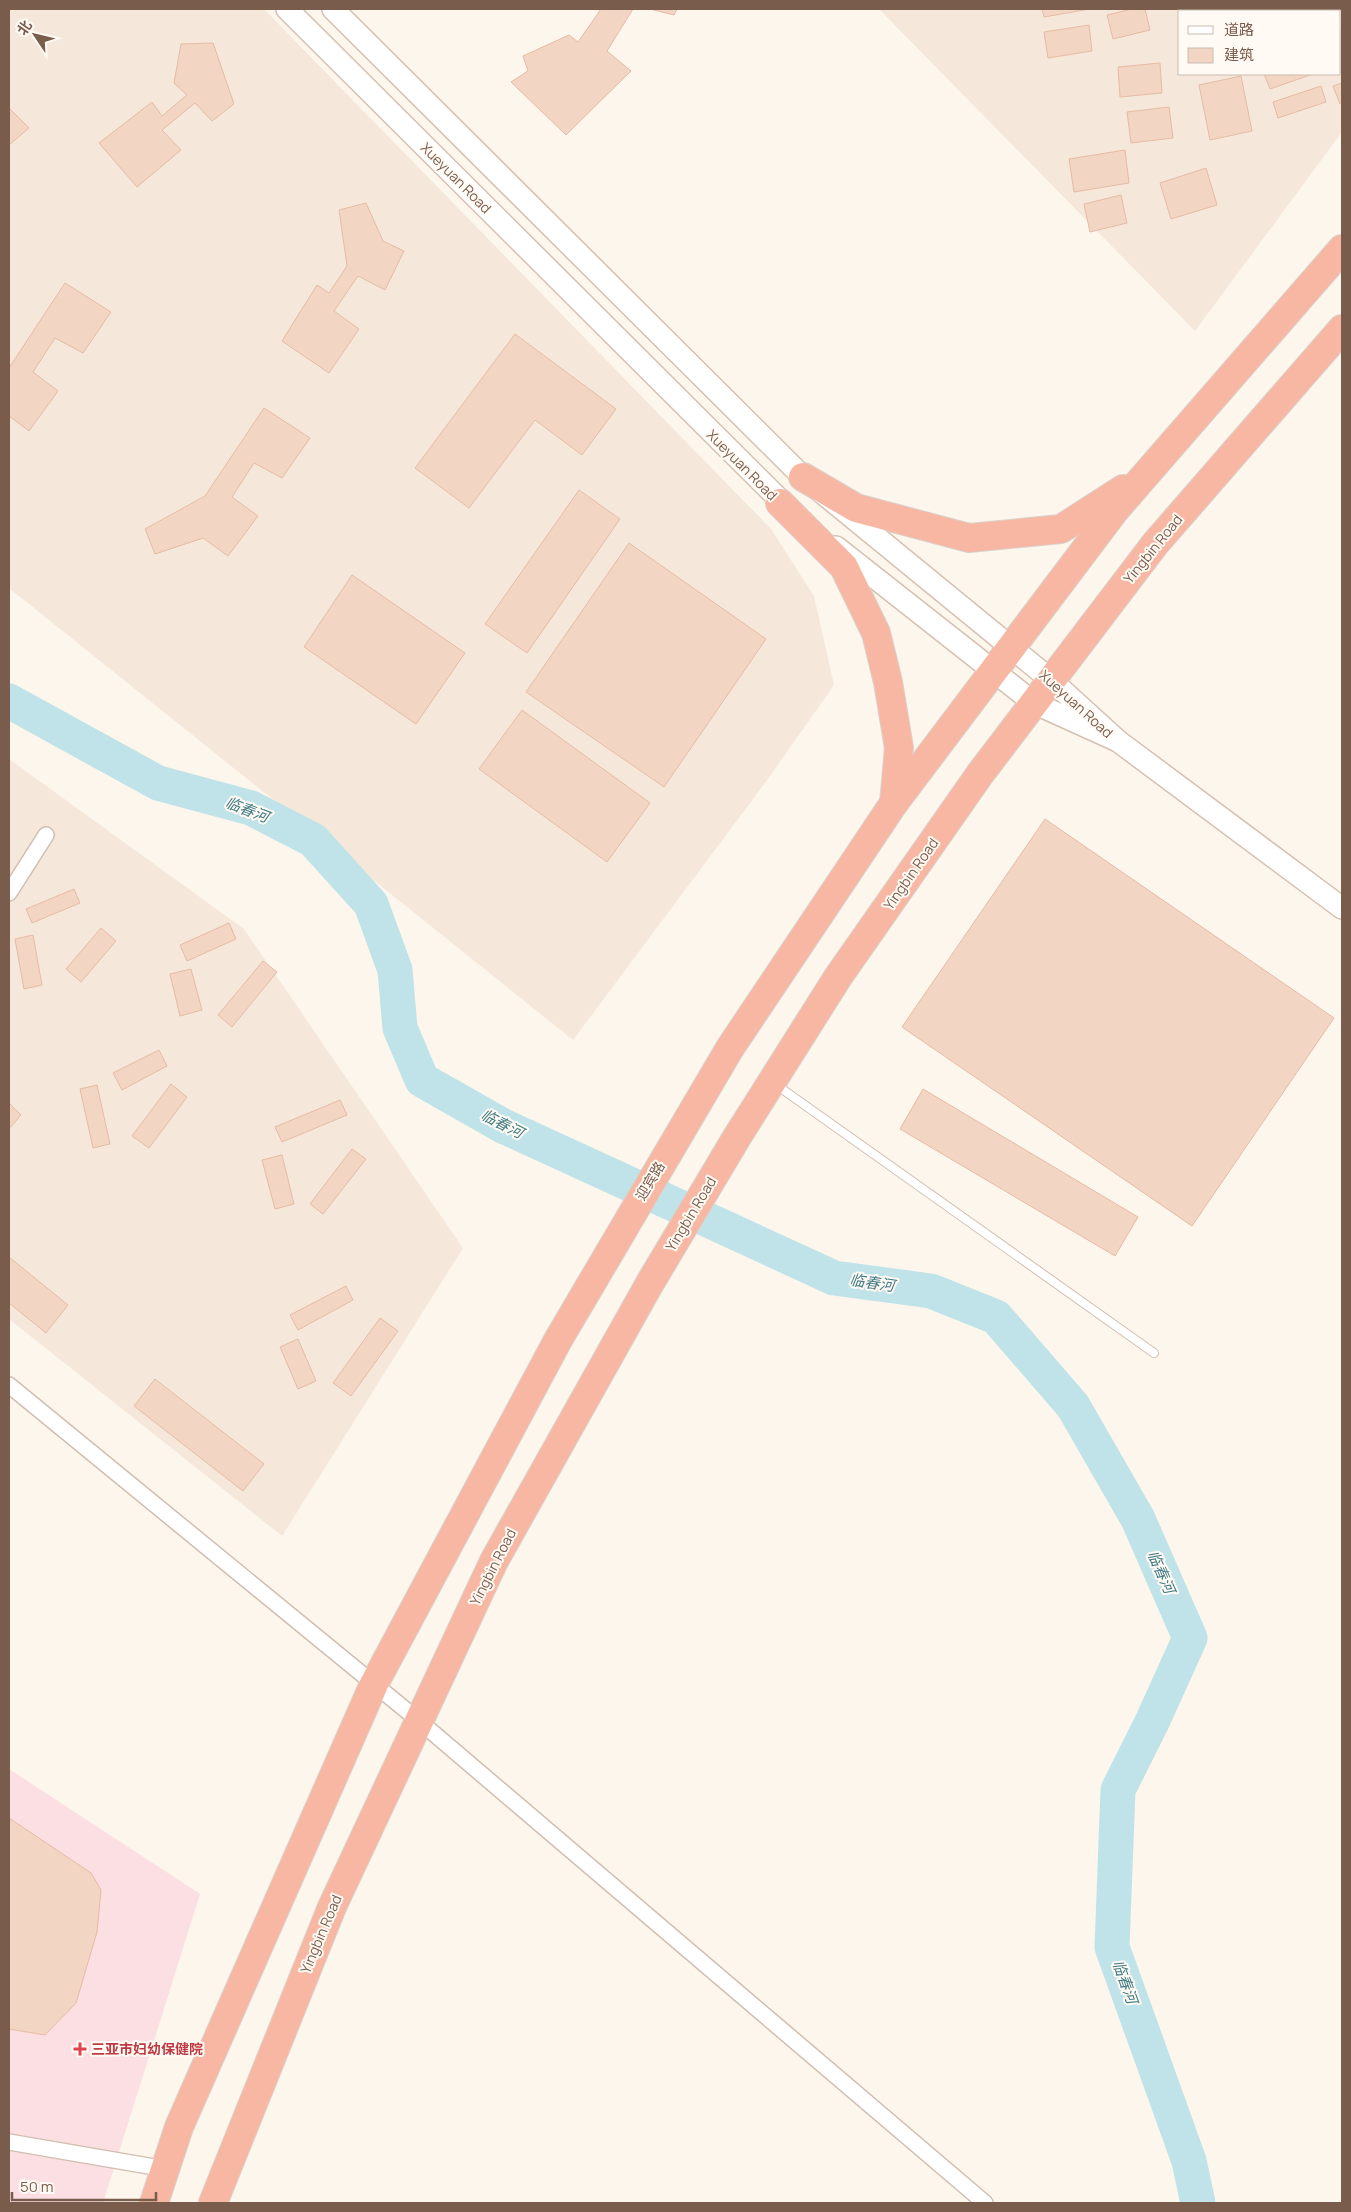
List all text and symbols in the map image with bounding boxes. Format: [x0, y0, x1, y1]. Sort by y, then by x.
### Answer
north arrow [10, 10, 60, 60]
legend [1178, 10, 1341, 75]
text: 北 [12, 16, 36, 38]
text: 道路 [1224, 19, 1254, 40]
text: 建筑 [1224, 44, 1254, 65]
street label: Xueyuan Road [417, 138, 496, 217]
street label: Xueyuan Road [703, 425, 782, 504]
street label: Yingbin Road [1119, 510, 1186, 587]
street label: Xueyuan Road [1036, 666, 1117, 742]
water label: 临春河 [222, 792, 275, 828]
street label: Yingbin Road [879, 834, 942, 913]
water label: 临春河 [477, 1104, 530, 1144]
street label: 迎宾路 [631, 1158, 669, 1204]
street label: Yingbin Road [661, 1173, 720, 1254]
water label: 临春河 [848, 1269, 899, 1296]
street label: Yingbin Road [465, 1525, 520, 1608]
water label: 临春河 [1143, 1547, 1181, 1599]
street label: Yingbin Road [295, 1892, 346, 1976]
water label: 临春河 [1108, 1957, 1144, 2009]
place label: 三亚市妇幼保健院 [91, 2039, 203, 2058]
marker: 三亚市妇幼保健院 [73, 2042, 87, 2056]
scale bar [12, 2170, 156, 2202]
text: 50 m [20, 2176, 54, 2197]

